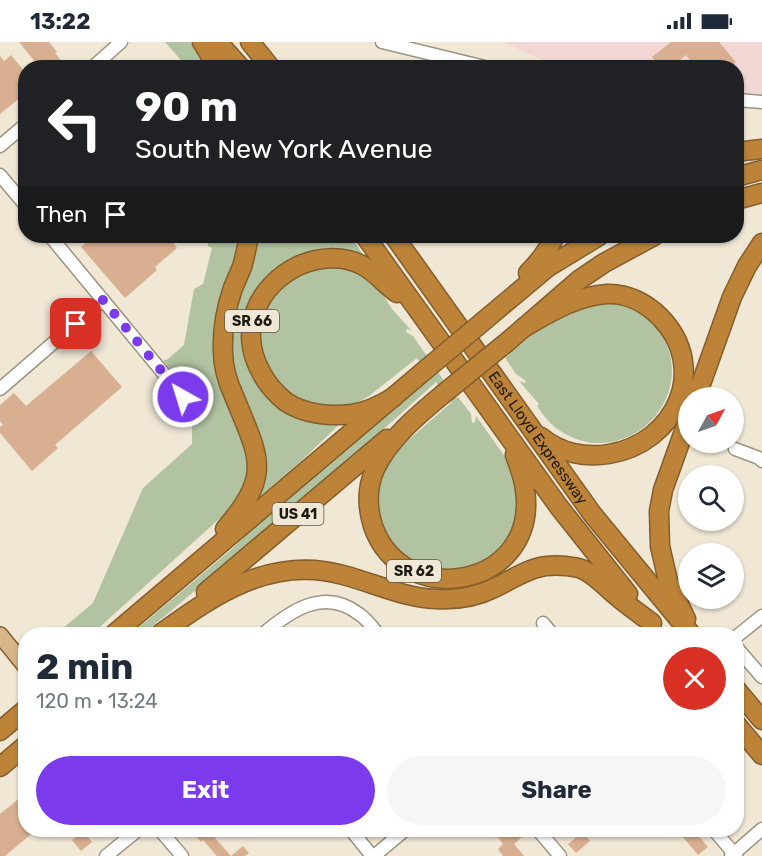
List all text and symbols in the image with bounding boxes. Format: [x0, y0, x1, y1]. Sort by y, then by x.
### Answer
text: 13:22 [30, 8, 90, 35]
text: 90 m [135, 82, 238, 132]
icon: left [36, 84, 114, 162]
text: South New York Avenue [135, 133, 433, 165]
icon: arrive [99, 198, 132, 231]
text: Then [36, 201, 87, 228]
pin [50, 298, 101, 349]
icon: arrive [59, 307, 92, 340]
road number: SR 66 [225, 310, 279, 332]
position arrow [151, 365, 215, 429]
street label: East Lloyd Expressway [484, 368, 592, 508]
north arrow [678, 387, 744, 453]
map controls [678, 387, 744, 609]
button: search [678, 465, 744, 531]
road number: US 41 [272, 503, 324, 525]
button: layers [678, 543, 744, 609]
road number: SR 62 [387, 560, 441, 582]
text: 2 min [36, 645, 134, 688]
button: close [663, 647, 726, 710]
text: 120 m · 13:24 [36, 689, 158, 713]
button: Exit [36, 756, 375, 825]
button: Share [387, 756, 726, 825]

